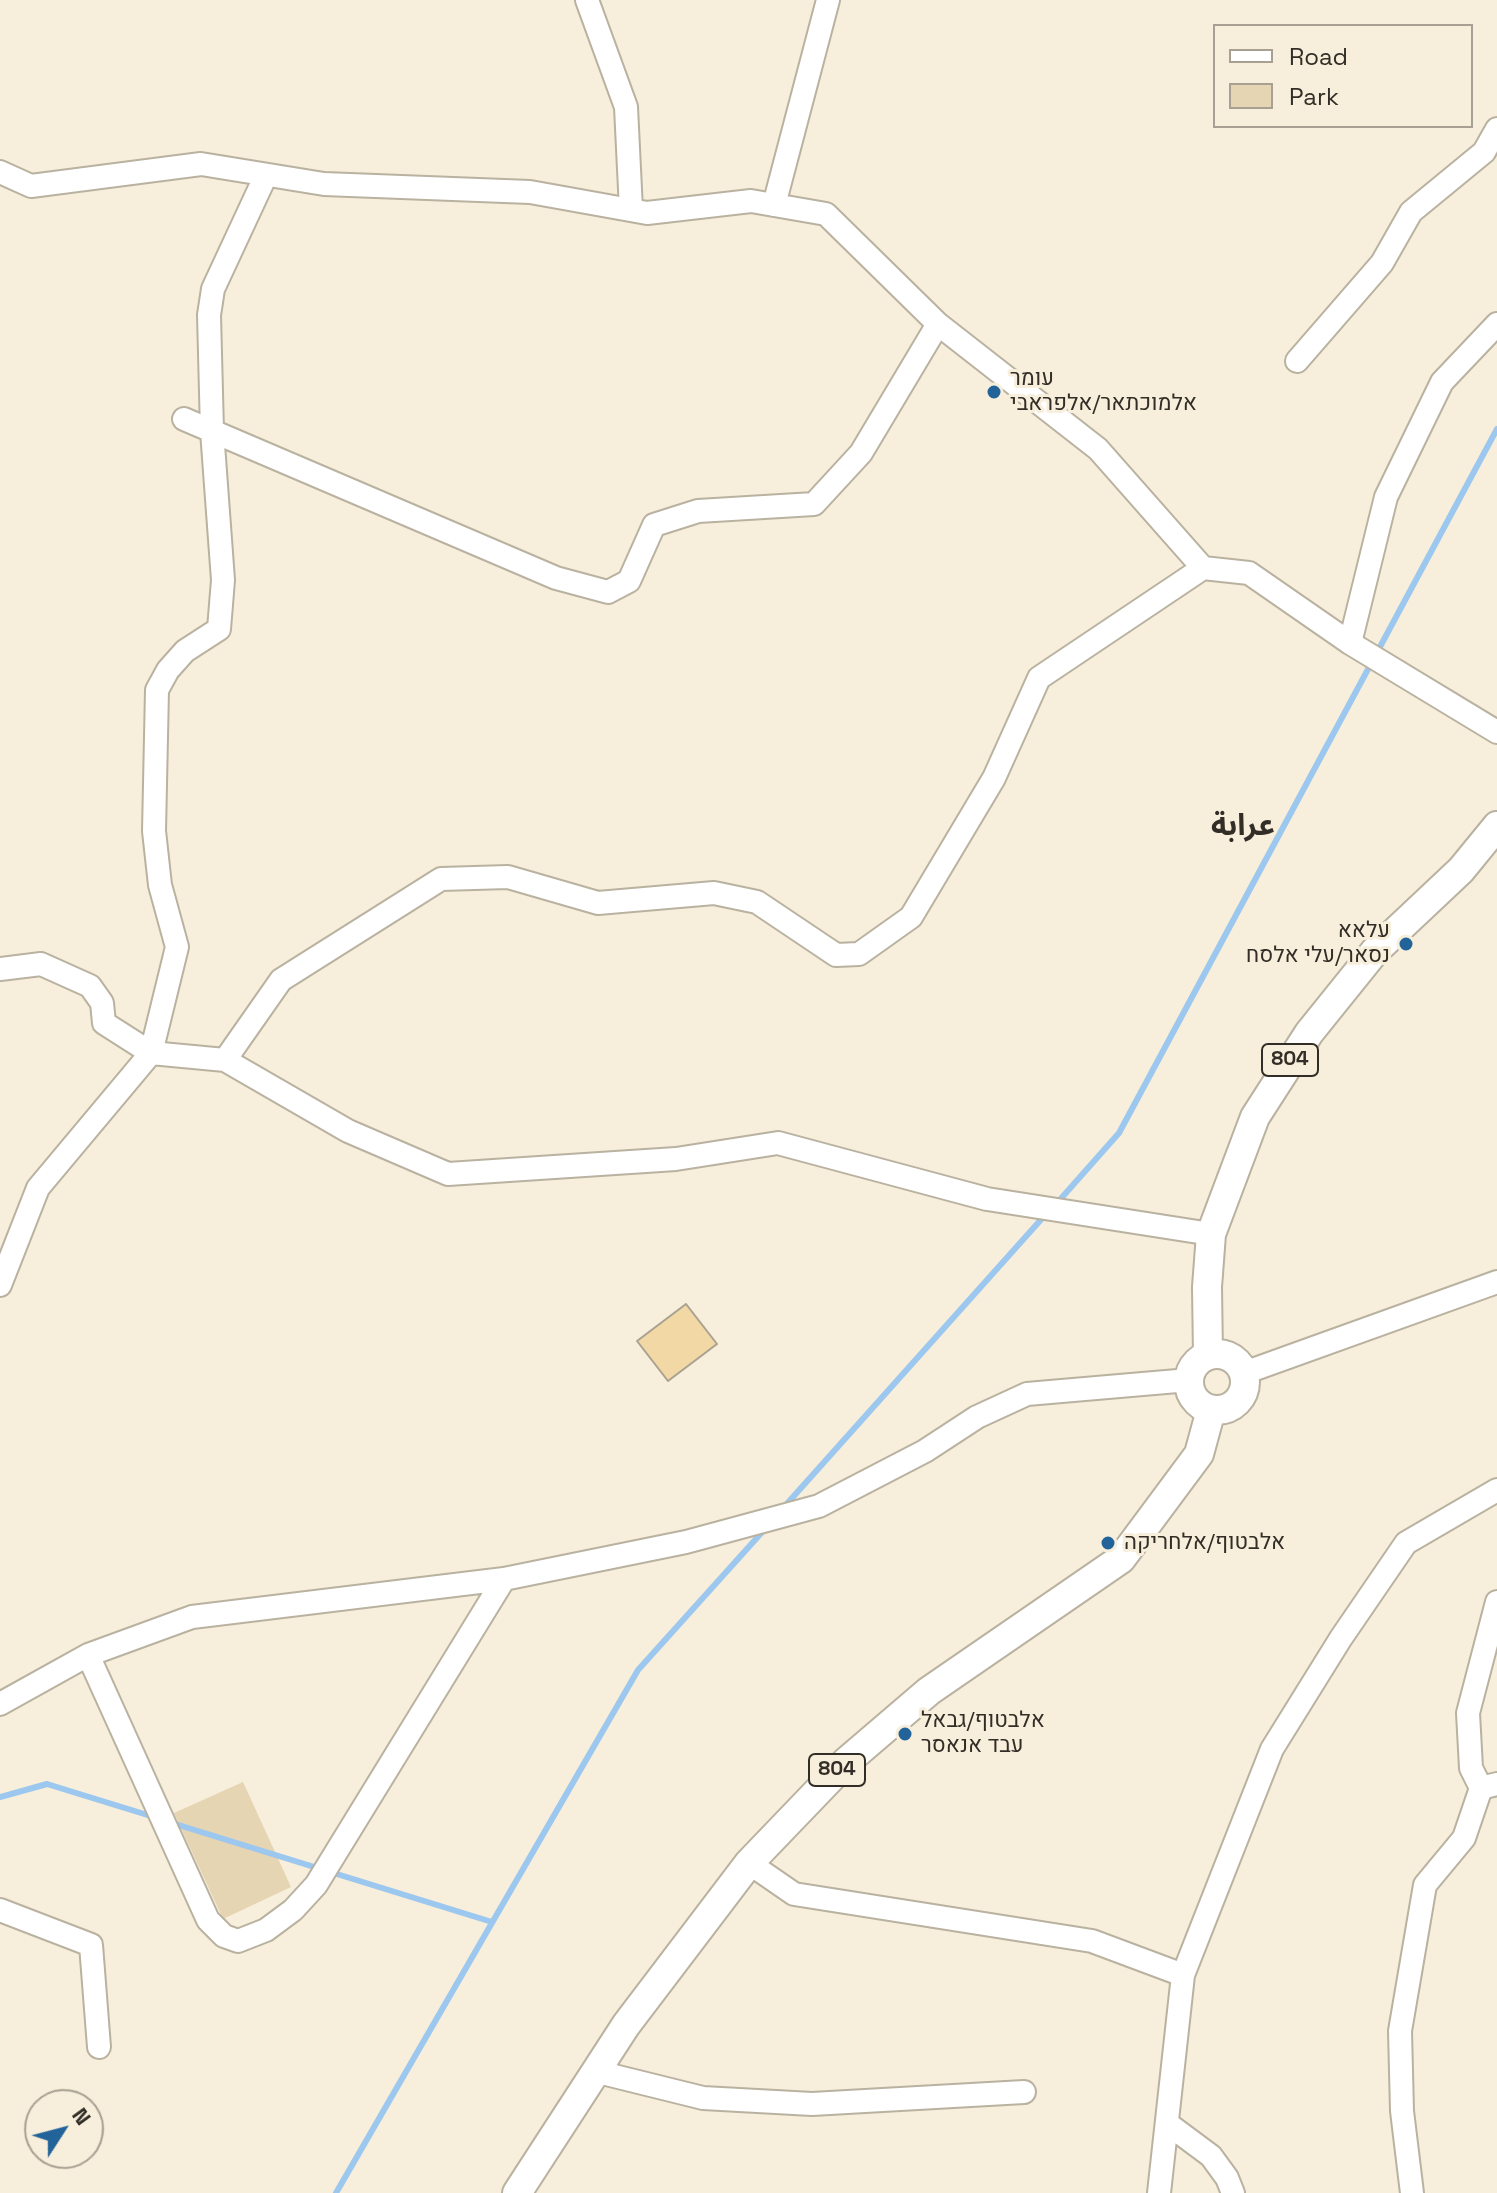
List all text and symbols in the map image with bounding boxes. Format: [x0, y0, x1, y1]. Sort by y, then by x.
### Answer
legend [1213, 24, 1473, 128]
text: Road [1289, 41, 1348, 72]
text: Park [1289, 81, 1339, 112]
place label: עומר אלמוכתאר/אלפראבי [1010, 366, 1197, 418]
marker: עומר אלמוכתאר/אלפראבי [985, 383, 1003, 401]
district label: عرابة [1211, 809, 1275, 845]
place label: עלאא נסאר/עלי אלסח [1246, 918, 1390, 970]
marker: עלאא נסאר/עלי אלסח [1397, 935, 1415, 953]
road number: 804 [1262, 1044, 1318, 1076]
place label: אלבטוף/אלחריקה [1124, 1530, 1285, 1556]
marker: אלבטוף/אלחריקה [1099, 1534, 1117, 1552]
place label: אלבטוף/גבאל עבד אנאסר [921, 1708, 1045, 1760]
marker: אלבטוף/גבאל עבד אנאסר [896, 1725, 914, 1743]
road number: 804 [809, 1754, 865, 1786]
north arrow [24, 2089, 104, 2169]
text: N [66, 2102, 97, 2130]

